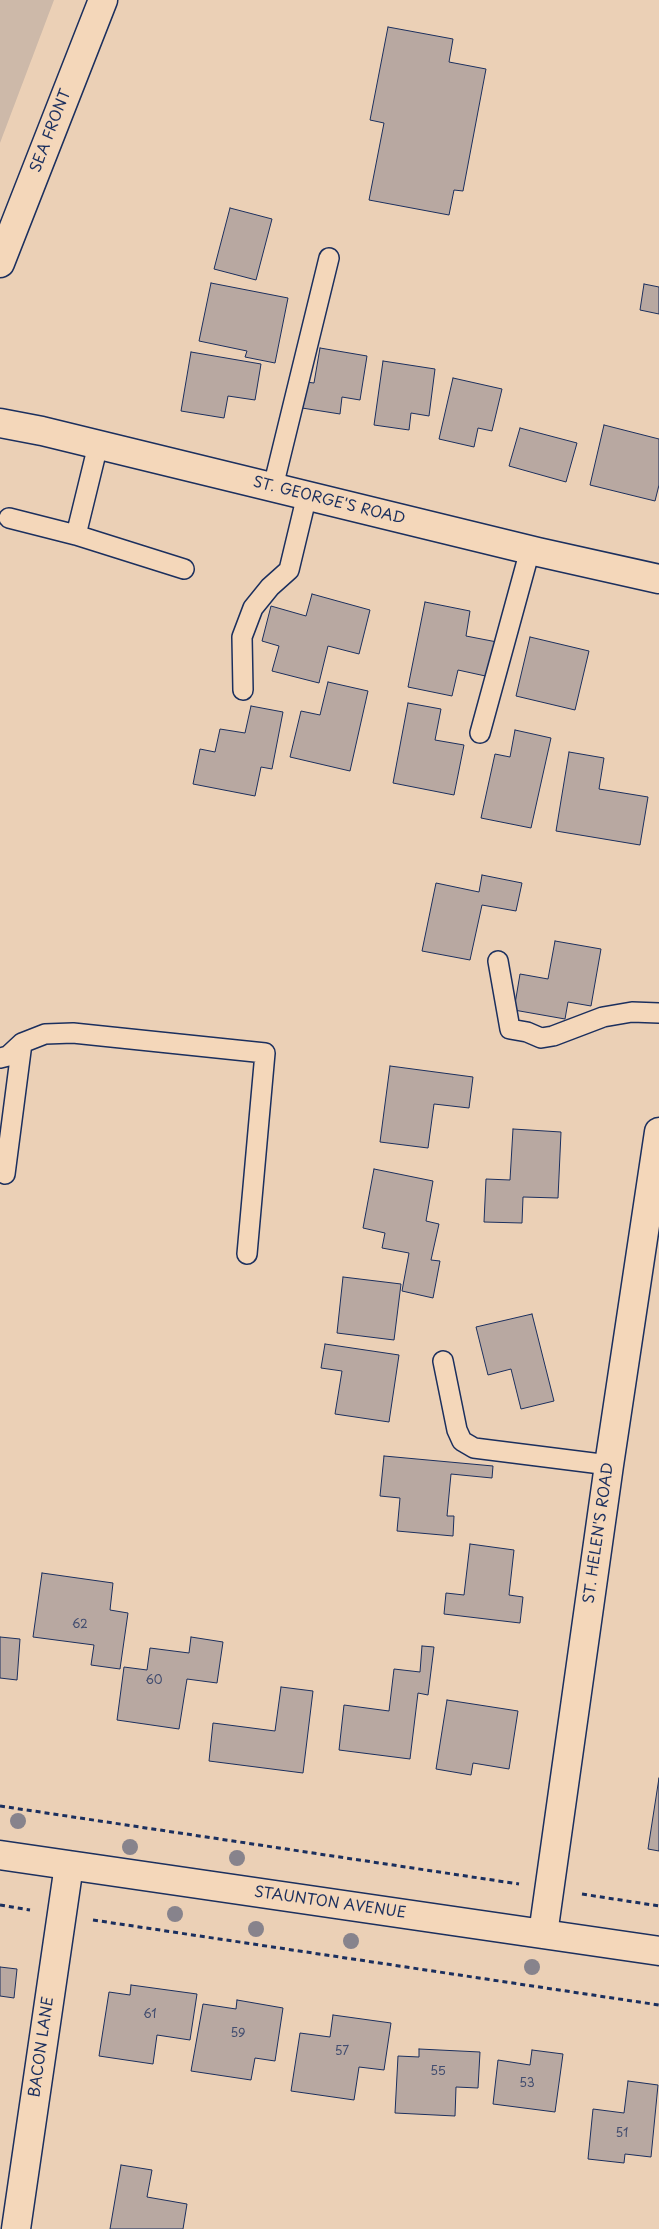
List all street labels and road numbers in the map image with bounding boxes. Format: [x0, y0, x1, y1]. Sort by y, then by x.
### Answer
street label: SEA FRONT [27, 87, 75, 175]
street label: ST. GEORGE'S ROAD [251, 473, 407, 529]
street label: ST. HELEN'S ROAD [580, 1461, 618, 1605]
street label: STAUNTON AVENUE [253, 1883, 407, 1923]
street label: BACON LANE [26, 1995, 58, 2099]

